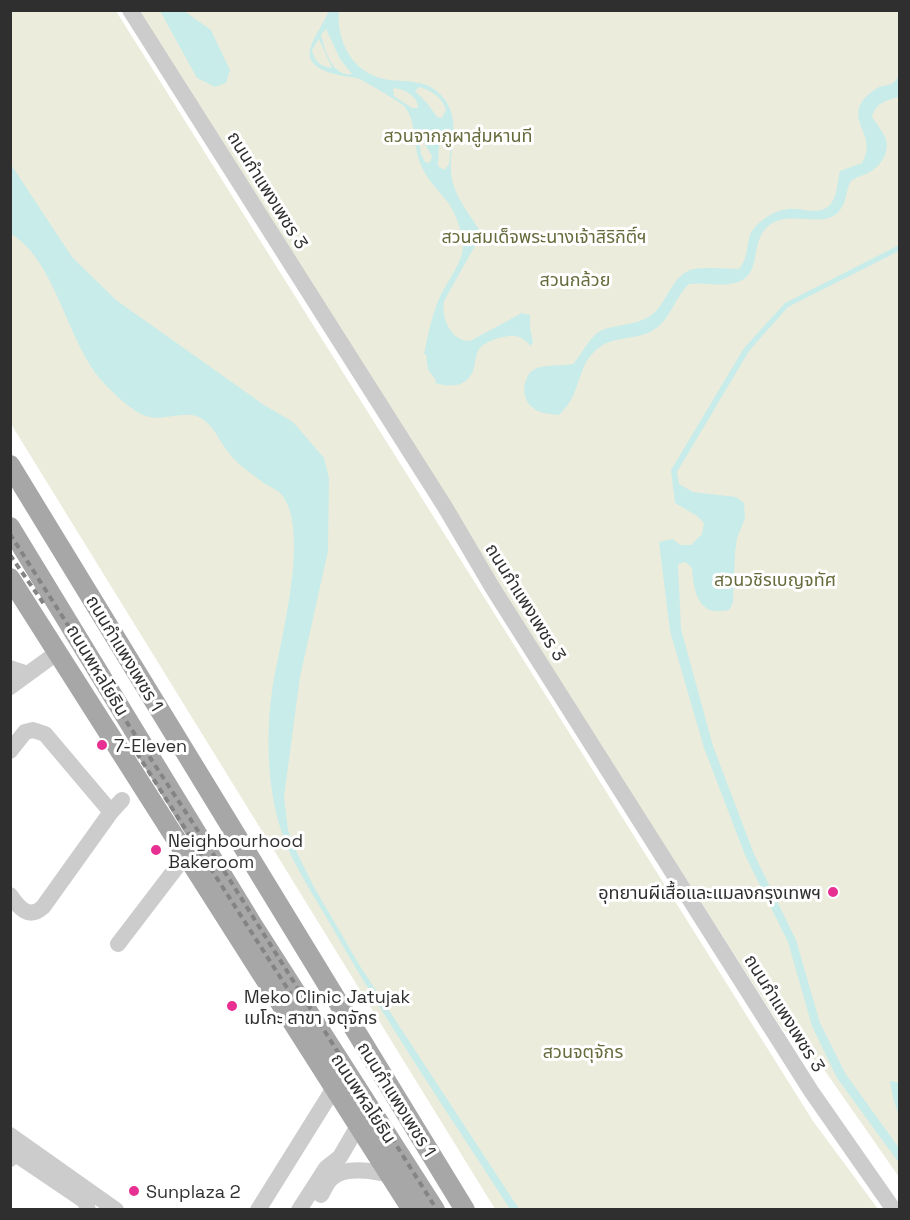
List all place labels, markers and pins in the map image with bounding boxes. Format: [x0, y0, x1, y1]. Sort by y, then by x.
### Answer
place label: 7-Eleven [114, 734, 187, 757]
marker: 7-Eleven [95, 738, 109, 752]
place label: Neighbourhood Bakeroom [168, 829, 303, 873]
marker: Neighbourhood Bakeroom [149, 843, 163, 857]
place label: อุทยานผีเสื้อและแมลงกรุงเทพฯ [598, 880, 821, 904]
marker: อุทยานผีเสื้อและแมลงกรุงเทพฯ [826, 885, 840, 899]
place label: Meko Clinic Jatujak เมโกะ สาขา จตุจักร [244, 985, 410, 1029]
marker: Meko Clinic Jatujak เมโกะ สาขา จตุจักร [225, 999, 239, 1013]
place label: Sunplaza 2 [146, 1180, 241, 1203]
marker: Sunplaza 2 [127, 1184, 141, 1198]

